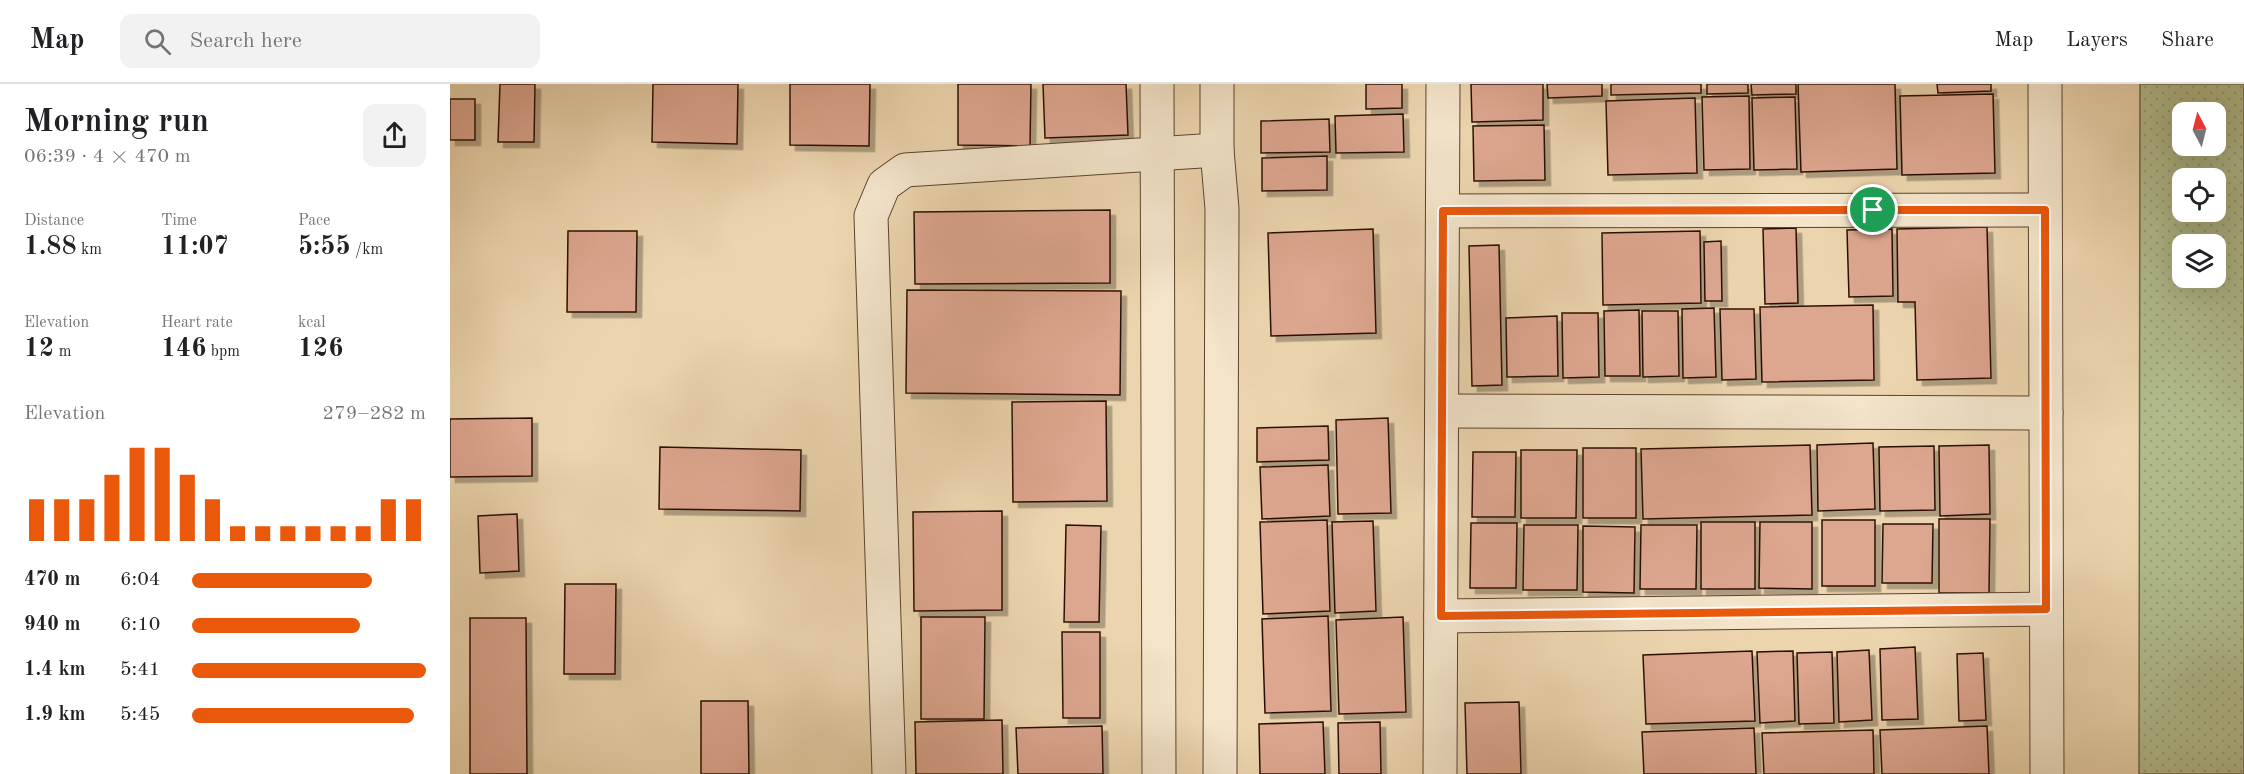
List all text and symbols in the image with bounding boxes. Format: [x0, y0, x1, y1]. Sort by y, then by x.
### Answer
search box [120, 14, 540, 68]
icon: search [141, 25, 174, 58]
text: Map [30, 27, 84, 55]
text: Search here [189, 30, 302, 52]
text: Map [1994, 30, 2033, 51]
text: Layers [2066, 30, 2128, 51]
text: Share [2161, 30, 2214, 51]
north arrow [2172, 102, 2226, 156]
map controls [2172, 102, 2226, 288]
button: share [363, 104, 426, 167]
text: Morning run [24, 106, 209, 139]
text: 06:39 · 4 × 470 m [24, 147, 191, 167]
button: locate [2172, 168, 2226, 222]
pin [1847, 184, 1898, 235]
icon: arrive [1856, 193, 1889, 226]
text: Distance [24, 213, 84, 229]
text: Time [161, 213, 197, 229]
text: Pace [298, 213, 330, 229]
text: 1.88 [24, 234, 77, 260]
text: 11:07 [161, 234, 229, 260]
text: 5:55 [298, 234, 351, 260]
button: layers [2172, 234, 2226, 288]
text: km [77, 242, 102, 258]
text: /km [351, 242, 383, 258]
text: Elevation [24, 315, 89, 331]
text: Heart rate [161, 315, 233, 331]
text: kcal [298, 315, 326, 331]
text: 12 [24, 336, 54, 362]
text: 146 [161, 336, 206, 362]
text: 126 [298, 336, 343, 362]
text: m [54, 344, 71, 360]
text: bpm [206, 344, 240, 360]
text: Elevation [24, 404, 105, 424]
text: 279–282 m [323, 404, 426, 424]
text: 470 m [24, 570, 80, 590]
text: 6:04 [120, 570, 160, 590]
text: 940 m [24, 615, 80, 635]
text: 6:10 [120, 615, 160, 635]
text: 1.4 km [24, 660, 86, 680]
text: 5:41 [120, 660, 160, 680]
text: 1.9 km [24, 705, 86, 725]
text: 5:45 [120, 705, 160, 725]

